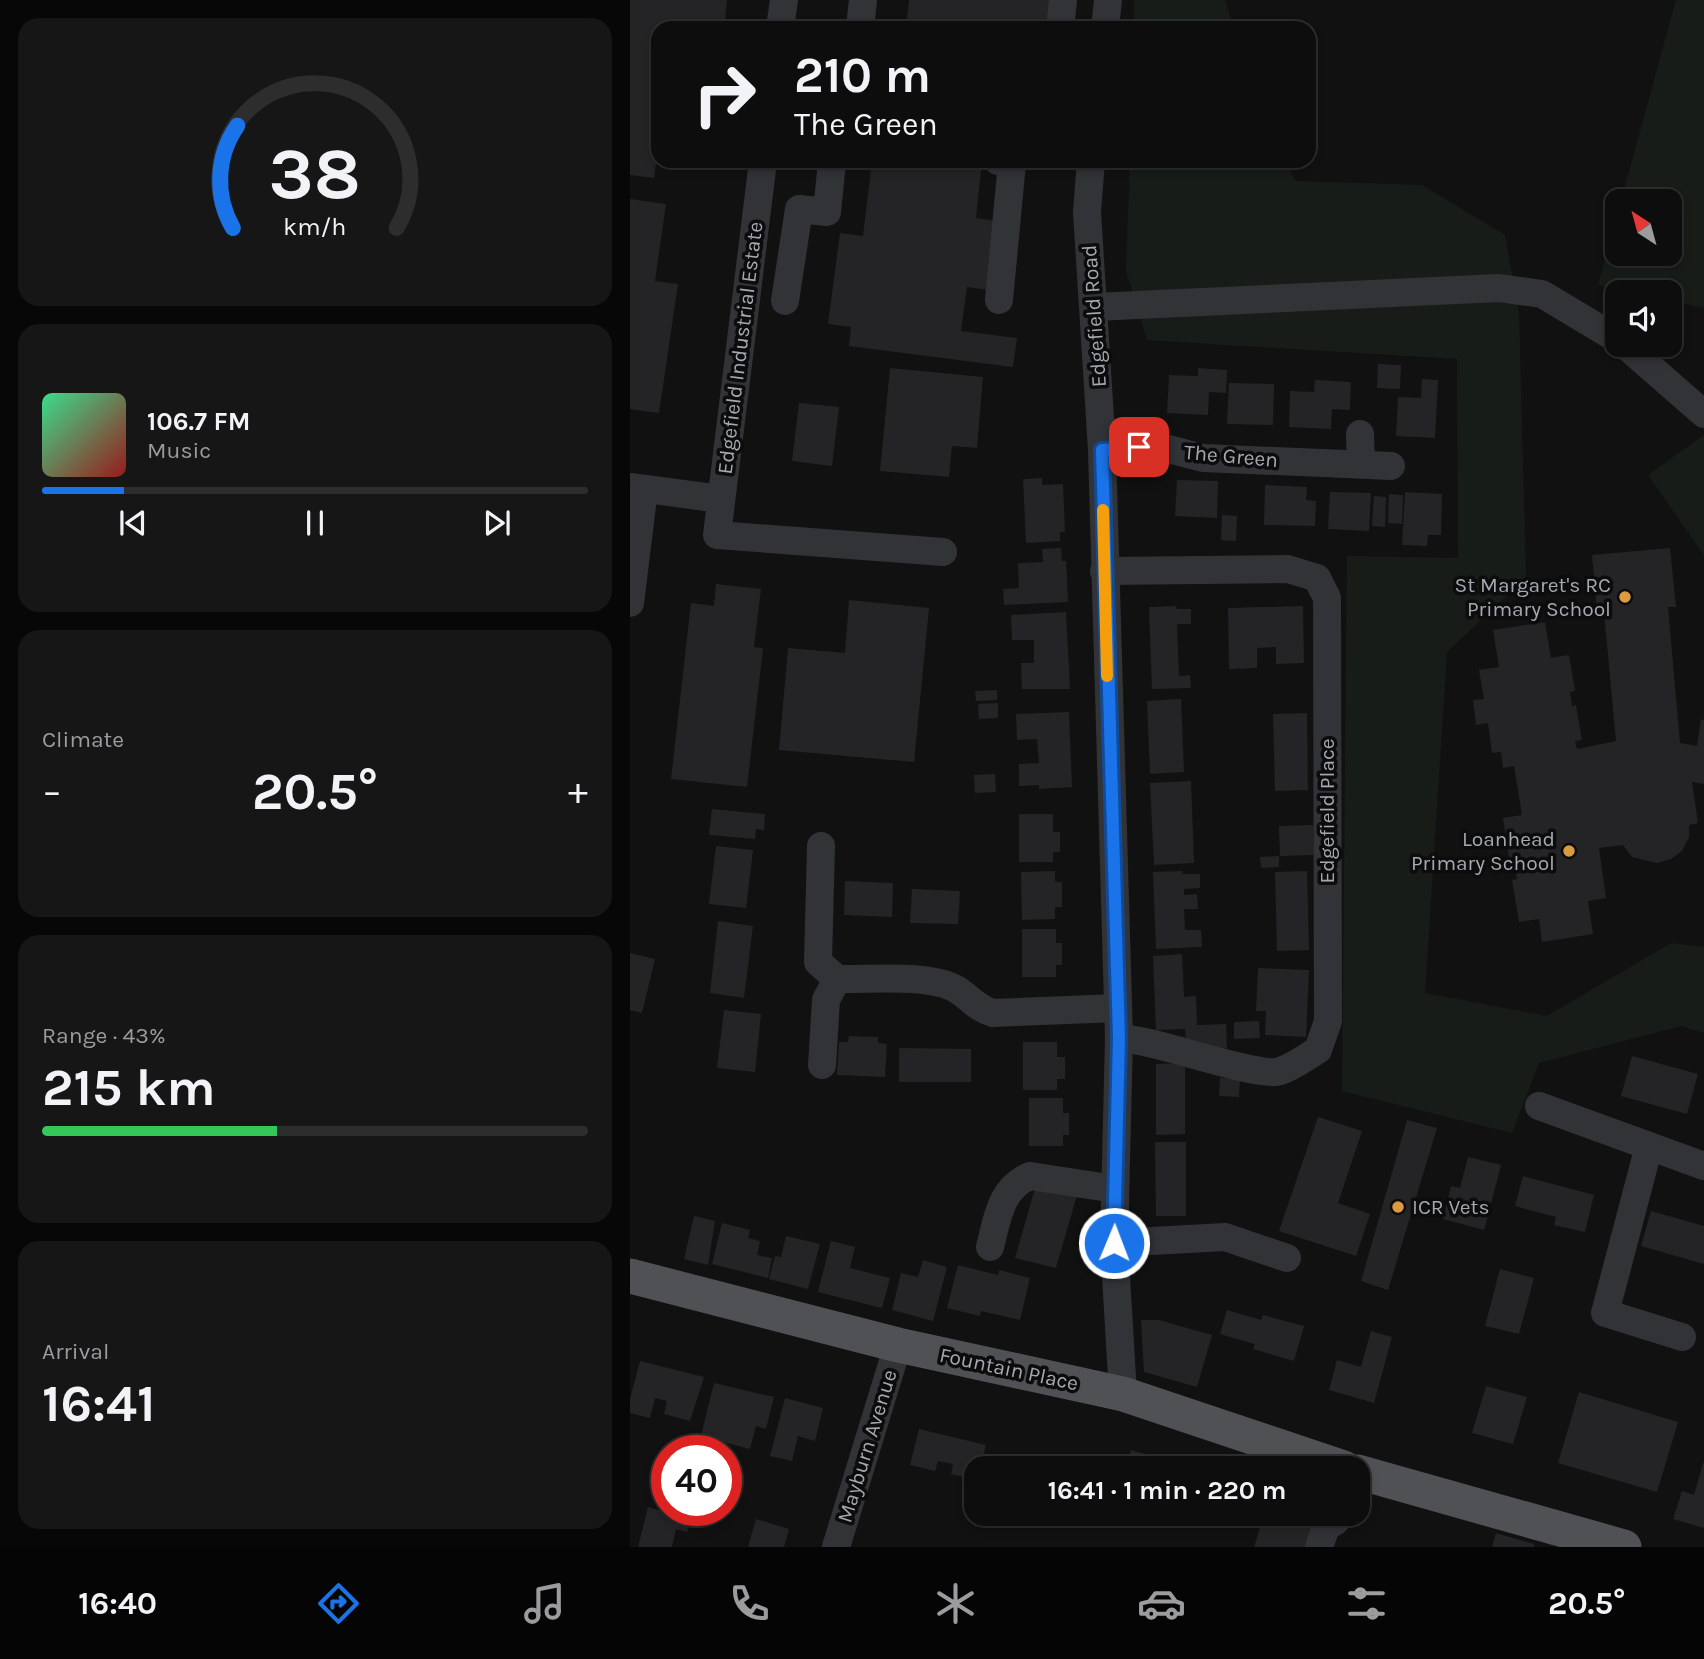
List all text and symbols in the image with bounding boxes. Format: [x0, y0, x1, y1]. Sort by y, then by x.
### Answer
text: 210 m [794, 47, 931, 104]
icon: right [679, 49, 770, 140]
text: The Green [794, 106, 938, 143]
text: 38 [269, 131, 361, 216]
north arrow [1605, 189, 1682, 266]
map controls [1605, 189, 1682, 357]
text: km/h [283, 212, 347, 241]
street label: Edgefield Industrial Estate [713, 220, 767, 476]
street label: Edgefield Road [1077, 244, 1111, 388]
button: sound [1605, 280, 1682, 357]
text: 106.7 FM [147, 406, 251, 437]
pin [1109, 417, 1169, 477]
icon: arrive [1120, 428, 1158, 466]
text: Music [147, 437, 211, 464]
street label: The Green [1183, 440, 1279, 472]
icon: previous [114, 504, 152, 542]
icon: pause [296, 504, 334, 542]
icon: next [478, 504, 516, 542]
place label: St Margaret's RC Primary School [1455, 573, 1611, 621]
marker: St Margaret's RC Primary School [1617, 589, 1633, 605]
text: Climate [42, 726, 124, 753]
street label: Edgefield Place [1315, 738, 1339, 884]
text: 20.5° [252, 761, 378, 822]
text: − [42, 769, 62, 814]
text: + [568, 769, 588, 814]
place label: Loanhead Primary School [1411, 827, 1555, 875]
marker: Loanhead Primary School [1561, 843, 1577, 859]
text: Range · 43% [42, 1022, 166, 1049]
text: 215 km [42, 1057, 216, 1118]
place label: ICR Vets [1412, 1195, 1489, 1219]
marker: ICR Vets [1390, 1199, 1406, 1215]
position arrow [1077, 1206, 1151, 1280]
text: Arrival [42, 1338, 109, 1365]
street label: Fountain Place [937, 1343, 1081, 1395]
street label: Mayburn Avenue [832, 1367, 902, 1525]
text: 16:41 [42, 1373, 156, 1434]
speed limit sign: 40 [651, 1435, 742, 1526]
text: 16:41 · 1 min · 220 m [1048, 1475, 1286, 1506]
icon: directions [314, 1579, 363, 1628]
icon: music [520, 1579, 569, 1628]
icon: phone [725, 1579, 774, 1628]
icon: climate [931, 1579, 980, 1628]
icon: car [1137, 1579, 1186, 1628]
icon: filters [1342, 1579, 1391, 1628]
text: 16:40 [78, 1585, 157, 1622]
text: 20.5° [1548, 1585, 1626, 1622]

